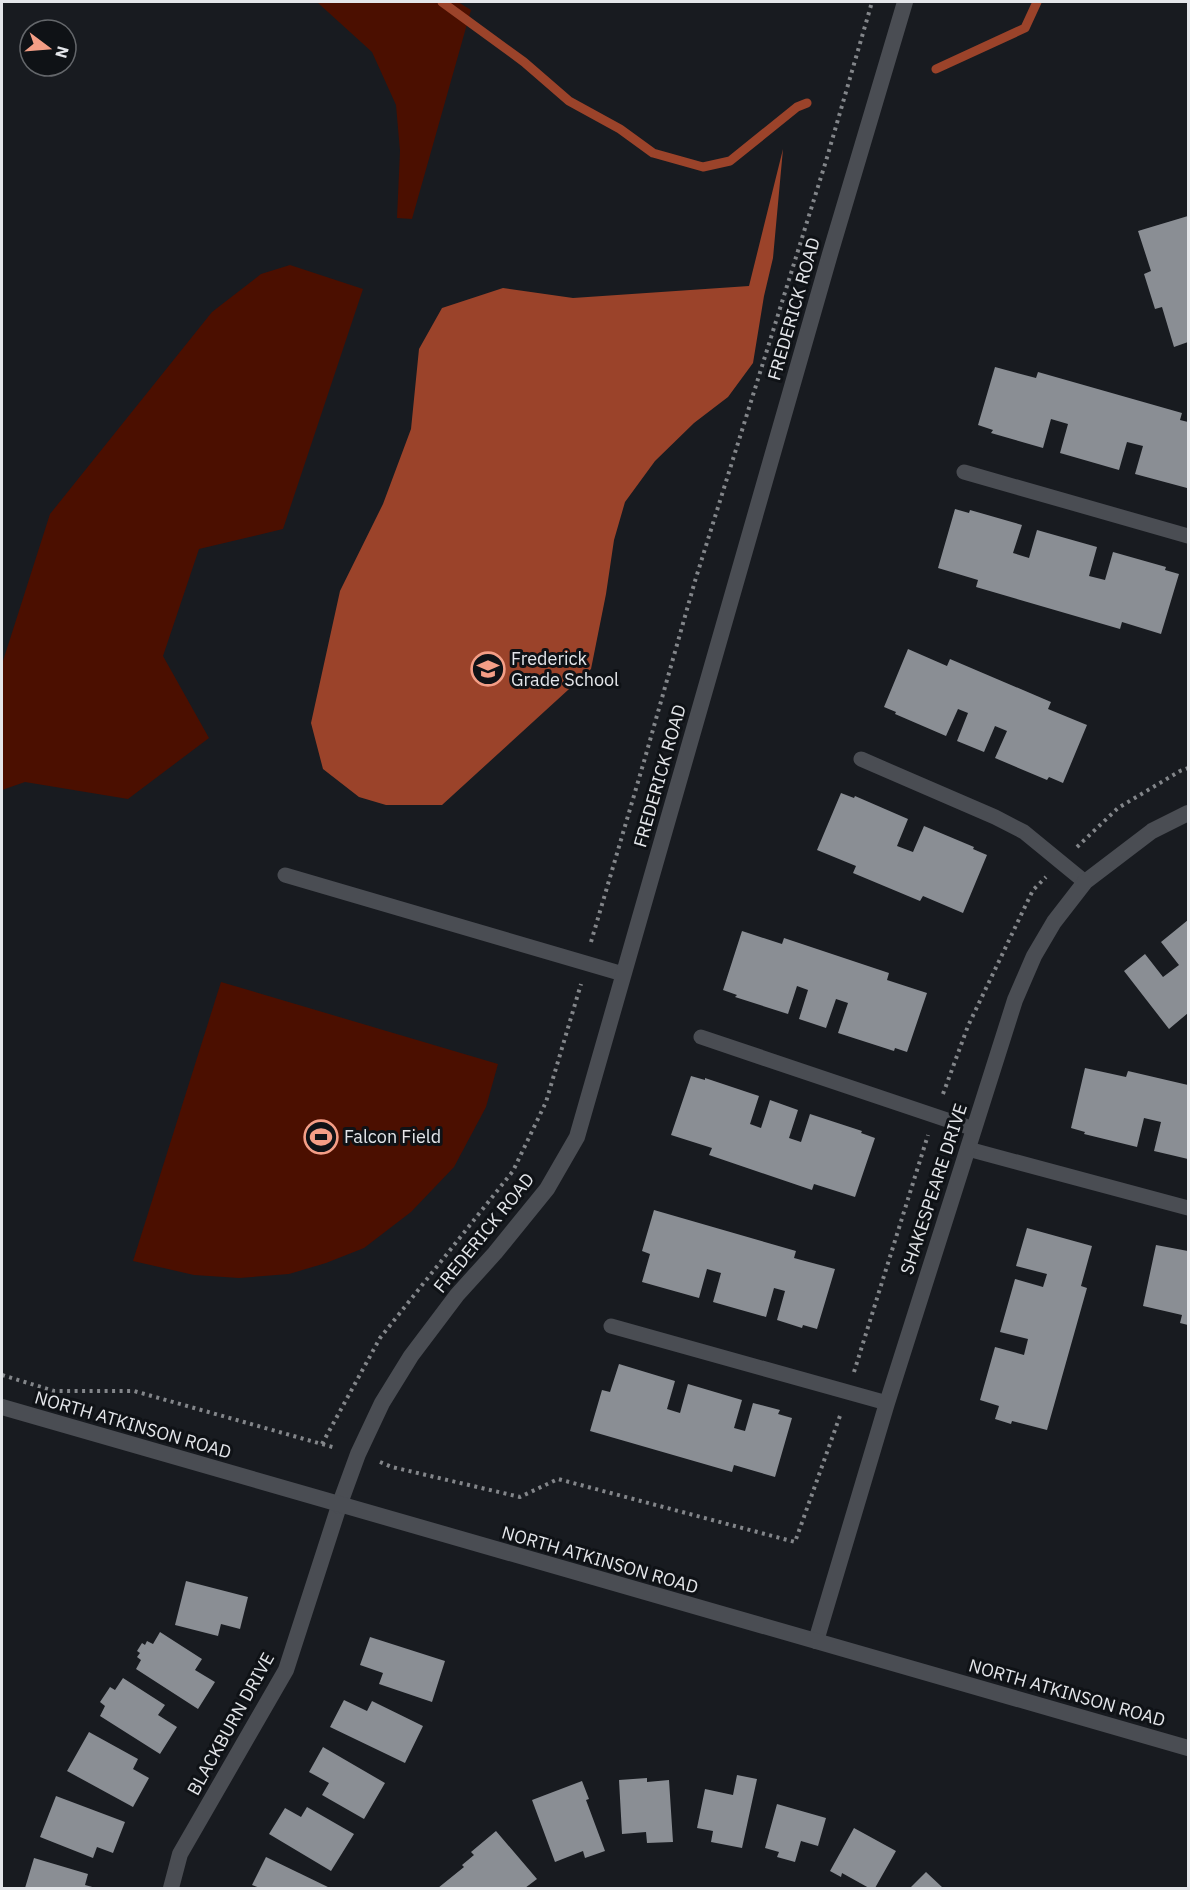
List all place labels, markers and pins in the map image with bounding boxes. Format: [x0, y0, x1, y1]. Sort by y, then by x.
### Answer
place label: Frederick Grade School [511, 647, 619, 691]
school or university icon: Frederick Grade School [470, 651, 506, 687]
sports icon: Falcon Field [303, 1119, 339, 1155]
place label: Falcon Field [344, 1125, 441, 1148]

